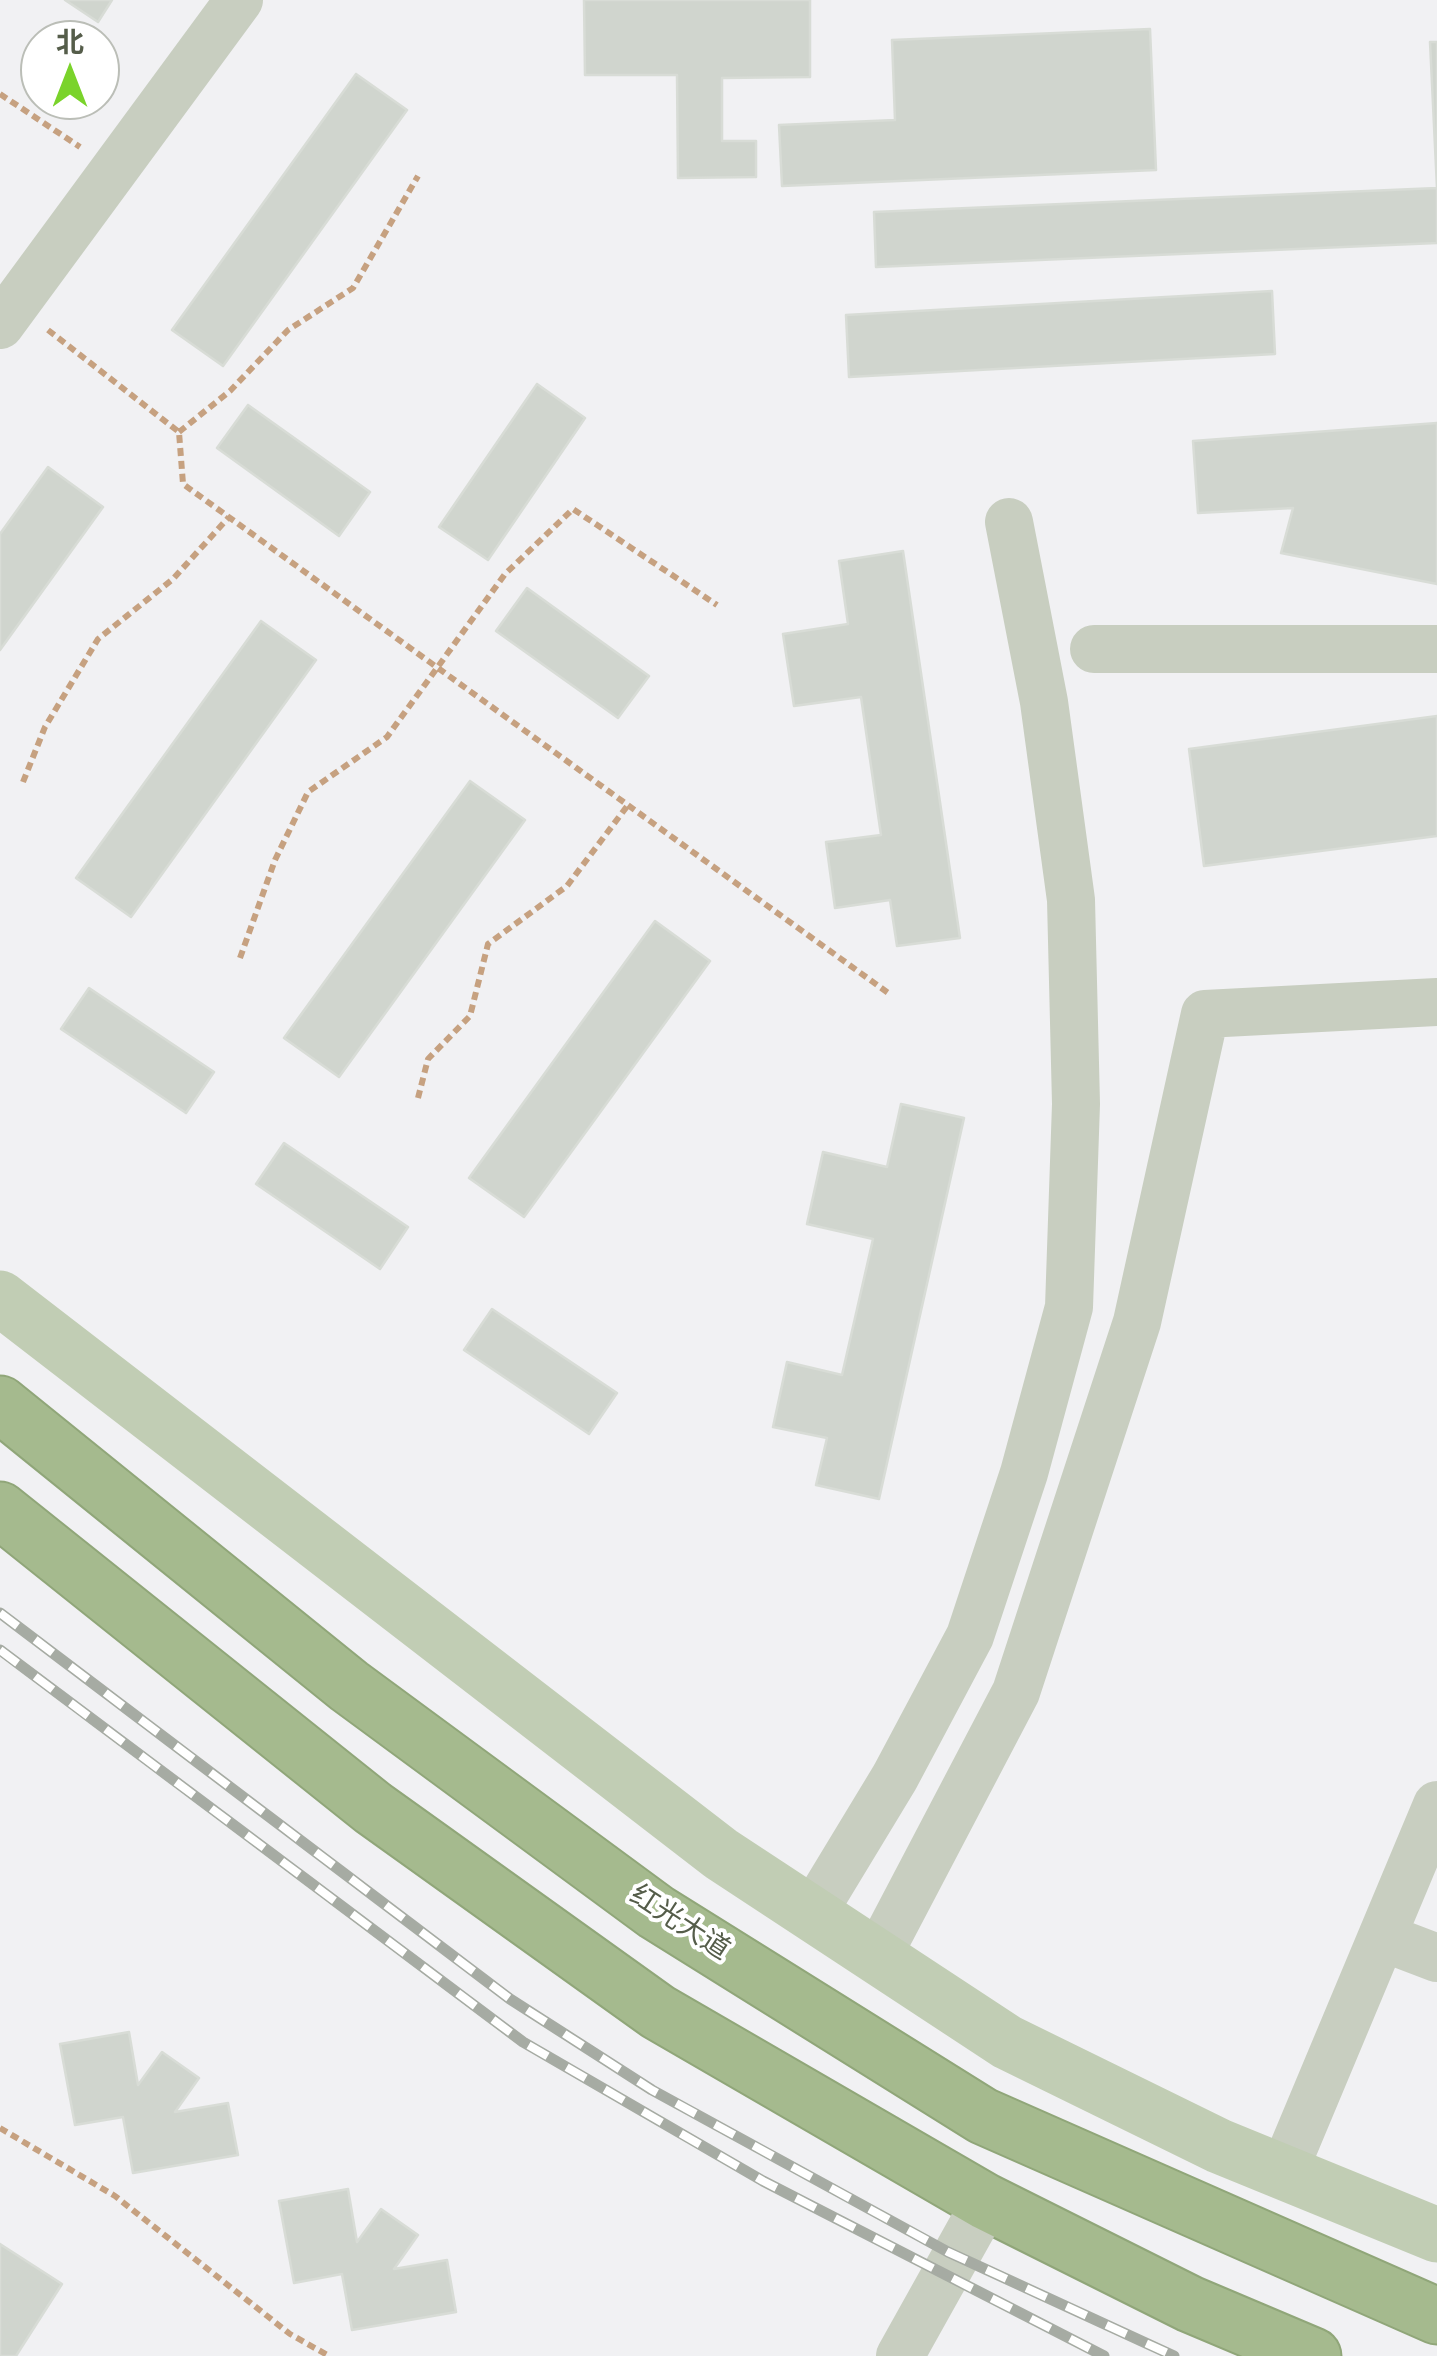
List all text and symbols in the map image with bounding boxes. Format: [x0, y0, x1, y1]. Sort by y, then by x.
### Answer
north arrow [20, 20, 120, 120]
text: 北 [56, 20, 84, 63]
street label: 红光大道 [623, 1879, 735, 1969]

